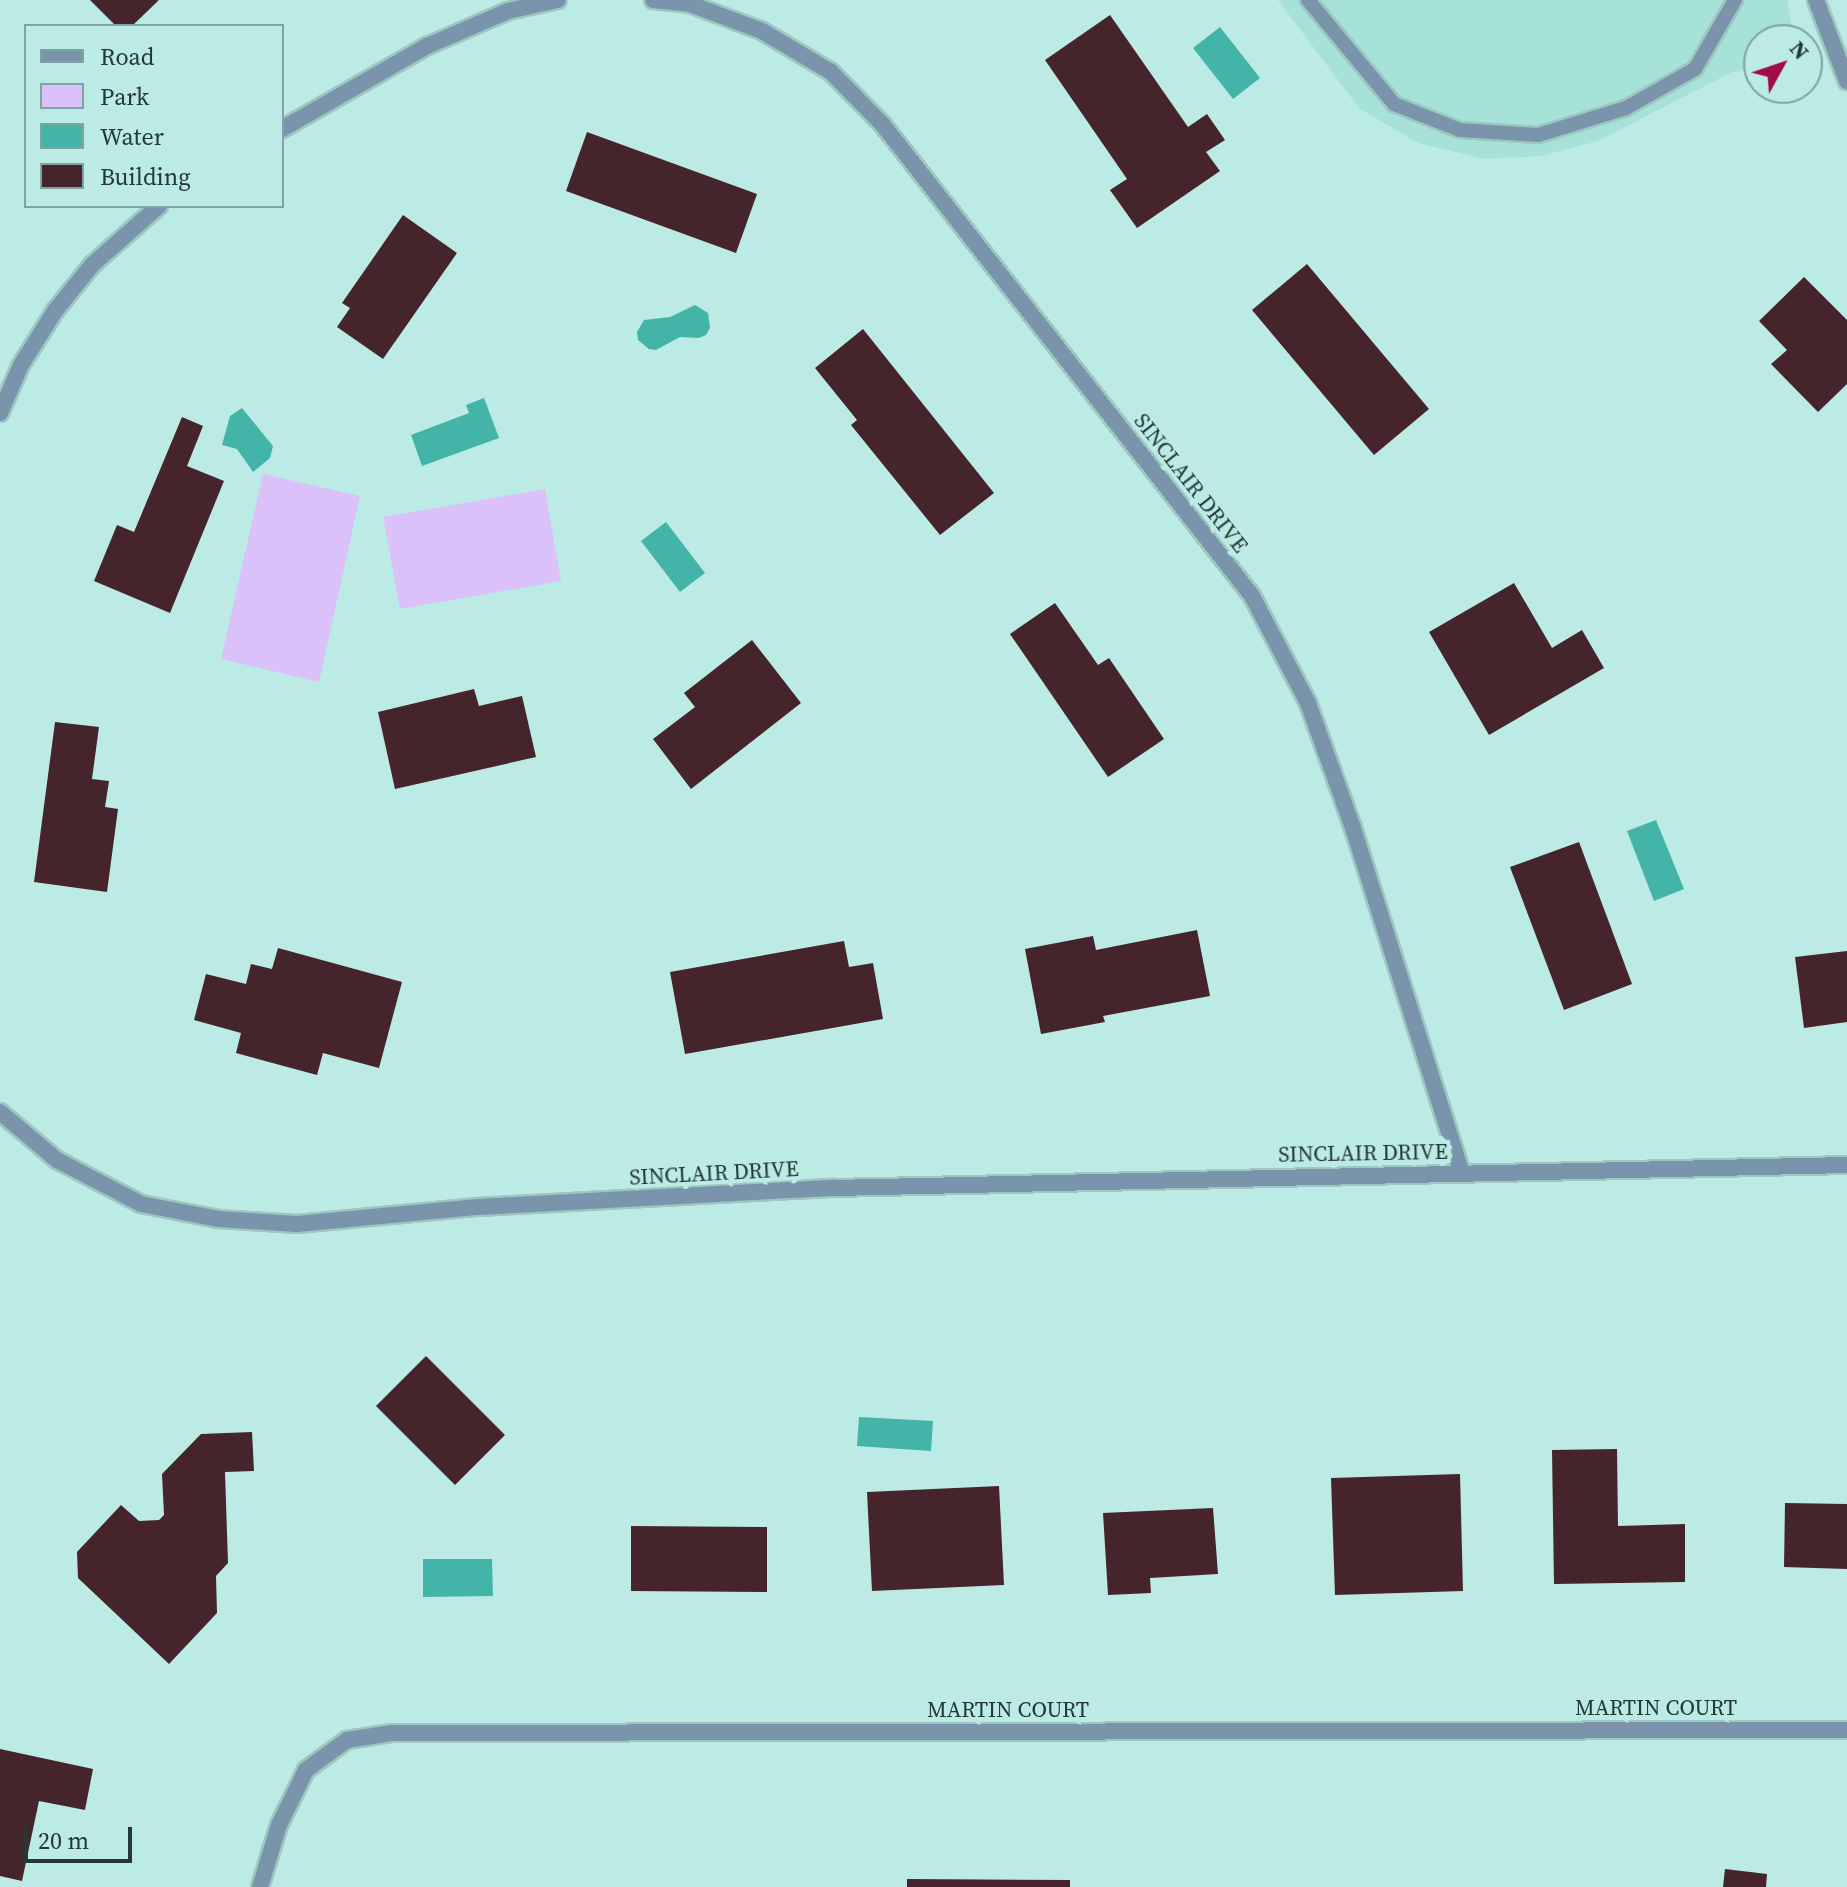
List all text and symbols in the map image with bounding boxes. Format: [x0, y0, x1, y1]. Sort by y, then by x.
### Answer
legend [24, 24, 284, 208]
north arrow [1743, 24, 1823, 104]
text: N [1783, 34, 1816, 66]
text: Road [100, 40, 154, 73]
text: Park [100, 80, 149, 113]
text: Water [100, 120, 164, 153]
text: Building [100, 160, 191, 193]
street label: SINCLAIR DRIVE [1128, 408, 1254, 558]
street label: SINCLAIR DRIVE [1278, 1138, 1448, 1168]
street label: SINCLAIR DRIVE [629, 1155, 799, 1191]
street label: MARTIN COURT [1575, 1695, 1737, 1721]
street label: MARTIN COURT [927, 1697, 1089, 1723]
scale bar [28, 1811, 136, 1861]
text: 20 m [38, 1824, 89, 1857]

